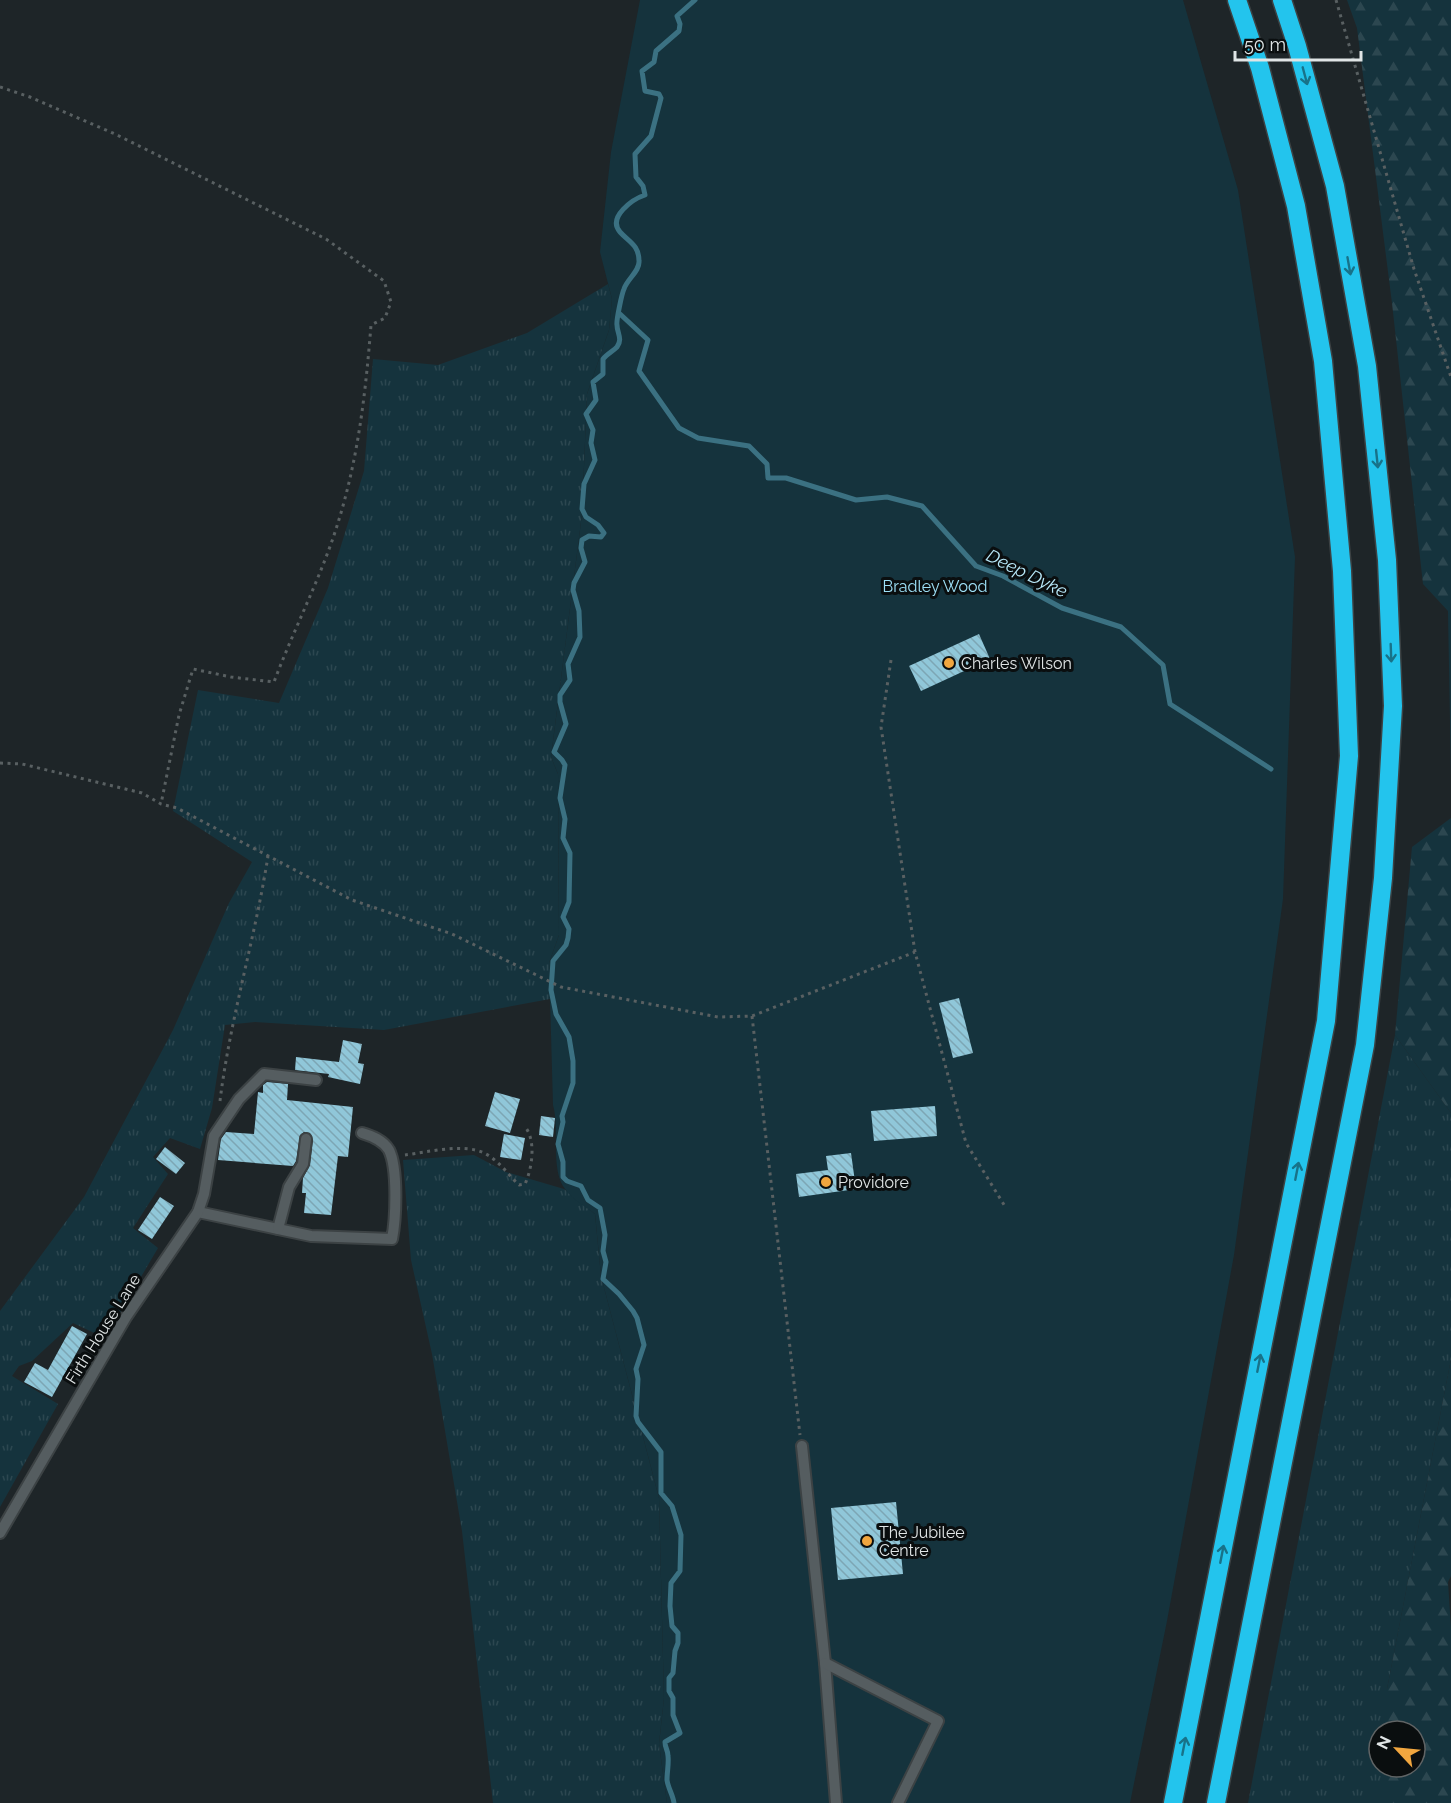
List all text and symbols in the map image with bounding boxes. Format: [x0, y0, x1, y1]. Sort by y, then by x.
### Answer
scale bar [1235, 24, 1361, 62]
text: 50 m [1244, 34, 1286, 55]
one-way arrow [1300, 66, 1311, 85]
one-way arrow [1344, 255, 1355, 275]
one-way arrow [1371, 448, 1382, 468]
water label: Deep Dyke [983, 544, 1071, 602]
park label: Bradley Wood [883, 577, 987, 596]
one-way arrow [1385, 643, 1397, 663]
place label: Charles Wilson [961, 654, 1072, 673]
marker: Charles Wilson [942, 656, 956, 670]
one-way arrow [1291, 1162, 1303, 1181]
place label: Providore [838, 1173, 909, 1192]
marker: Providore [819, 1175, 833, 1189]
street label: Firth House Lane [62, 1271, 144, 1387]
one-way arrow [1254, 1354, 1265, 1373]
place label: The Jubilee Centre [879, 1523, 965, 1560]
marker: The Jubilee Centre [860, 1534, 874, 1548]
one-way arrow [1217, 1545, 1228, 1565]
north arrow [1367, 1719, 1427, 1779]
text: N [1373, 1733, 1395, 1752]
one-way arrow [1179, 1736, 1190, 1756]

